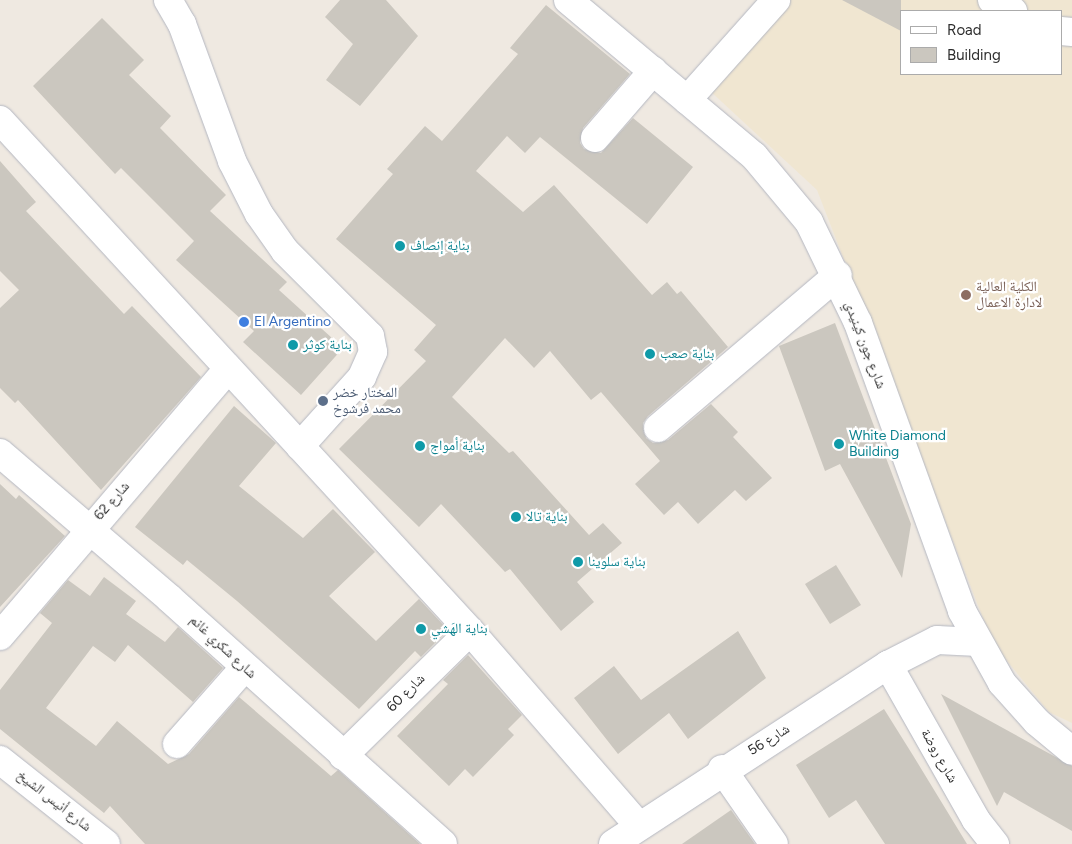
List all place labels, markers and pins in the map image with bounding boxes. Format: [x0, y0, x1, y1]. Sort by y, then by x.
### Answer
place label: بناية إنصاف [410, 238, 470, 254]
marker: بناية إنصاف [394, 240, 406, 252]
place label: الكلية العالية لادارة الاعمال [976, 279, 1042, 312]
marker: الكلية العالية لادارة الاعمال [960, 289, 972, 301]
place label: El Argentino [254, 314, 331, 330]
marker: El Argentino [238, 316, 250, 328]
place label: بناية كوثر [303, 337, 352, 353]
marker: بناية كوثر [287, 339, 299, 351]
place label: بناية صعب [660, 346, 714, 362]
marker: بناية صعب [644, 348, 656, 360]
place label: المختار خضر محمد فرشوخ [333, 385, 401, 418]
marker: المختار خضر محمد فرشوخ [317, 395, 329, 407]
place label: White Diamond Building [849, 428, 946, 461]
place label: بناية أمواج [430, 438, 485, 454]
marker: White Diamond Building [833, 438, 845, 450]
marker: بناية أمواج [414, 440, 426, 452]
place label: بناية تالا [526, 509, 568, 525]
marker: بناية تالا [510, 511, 522, 523]
place label: بناية سلوينا [588, 554, 646, 570]
marker: بناية سلوينا [572, 556, 584, 568]
place label: بناية الهَشي [431, 621, 488, 637]
marker: بناية الهَشي [415, 623, 427, 635]

